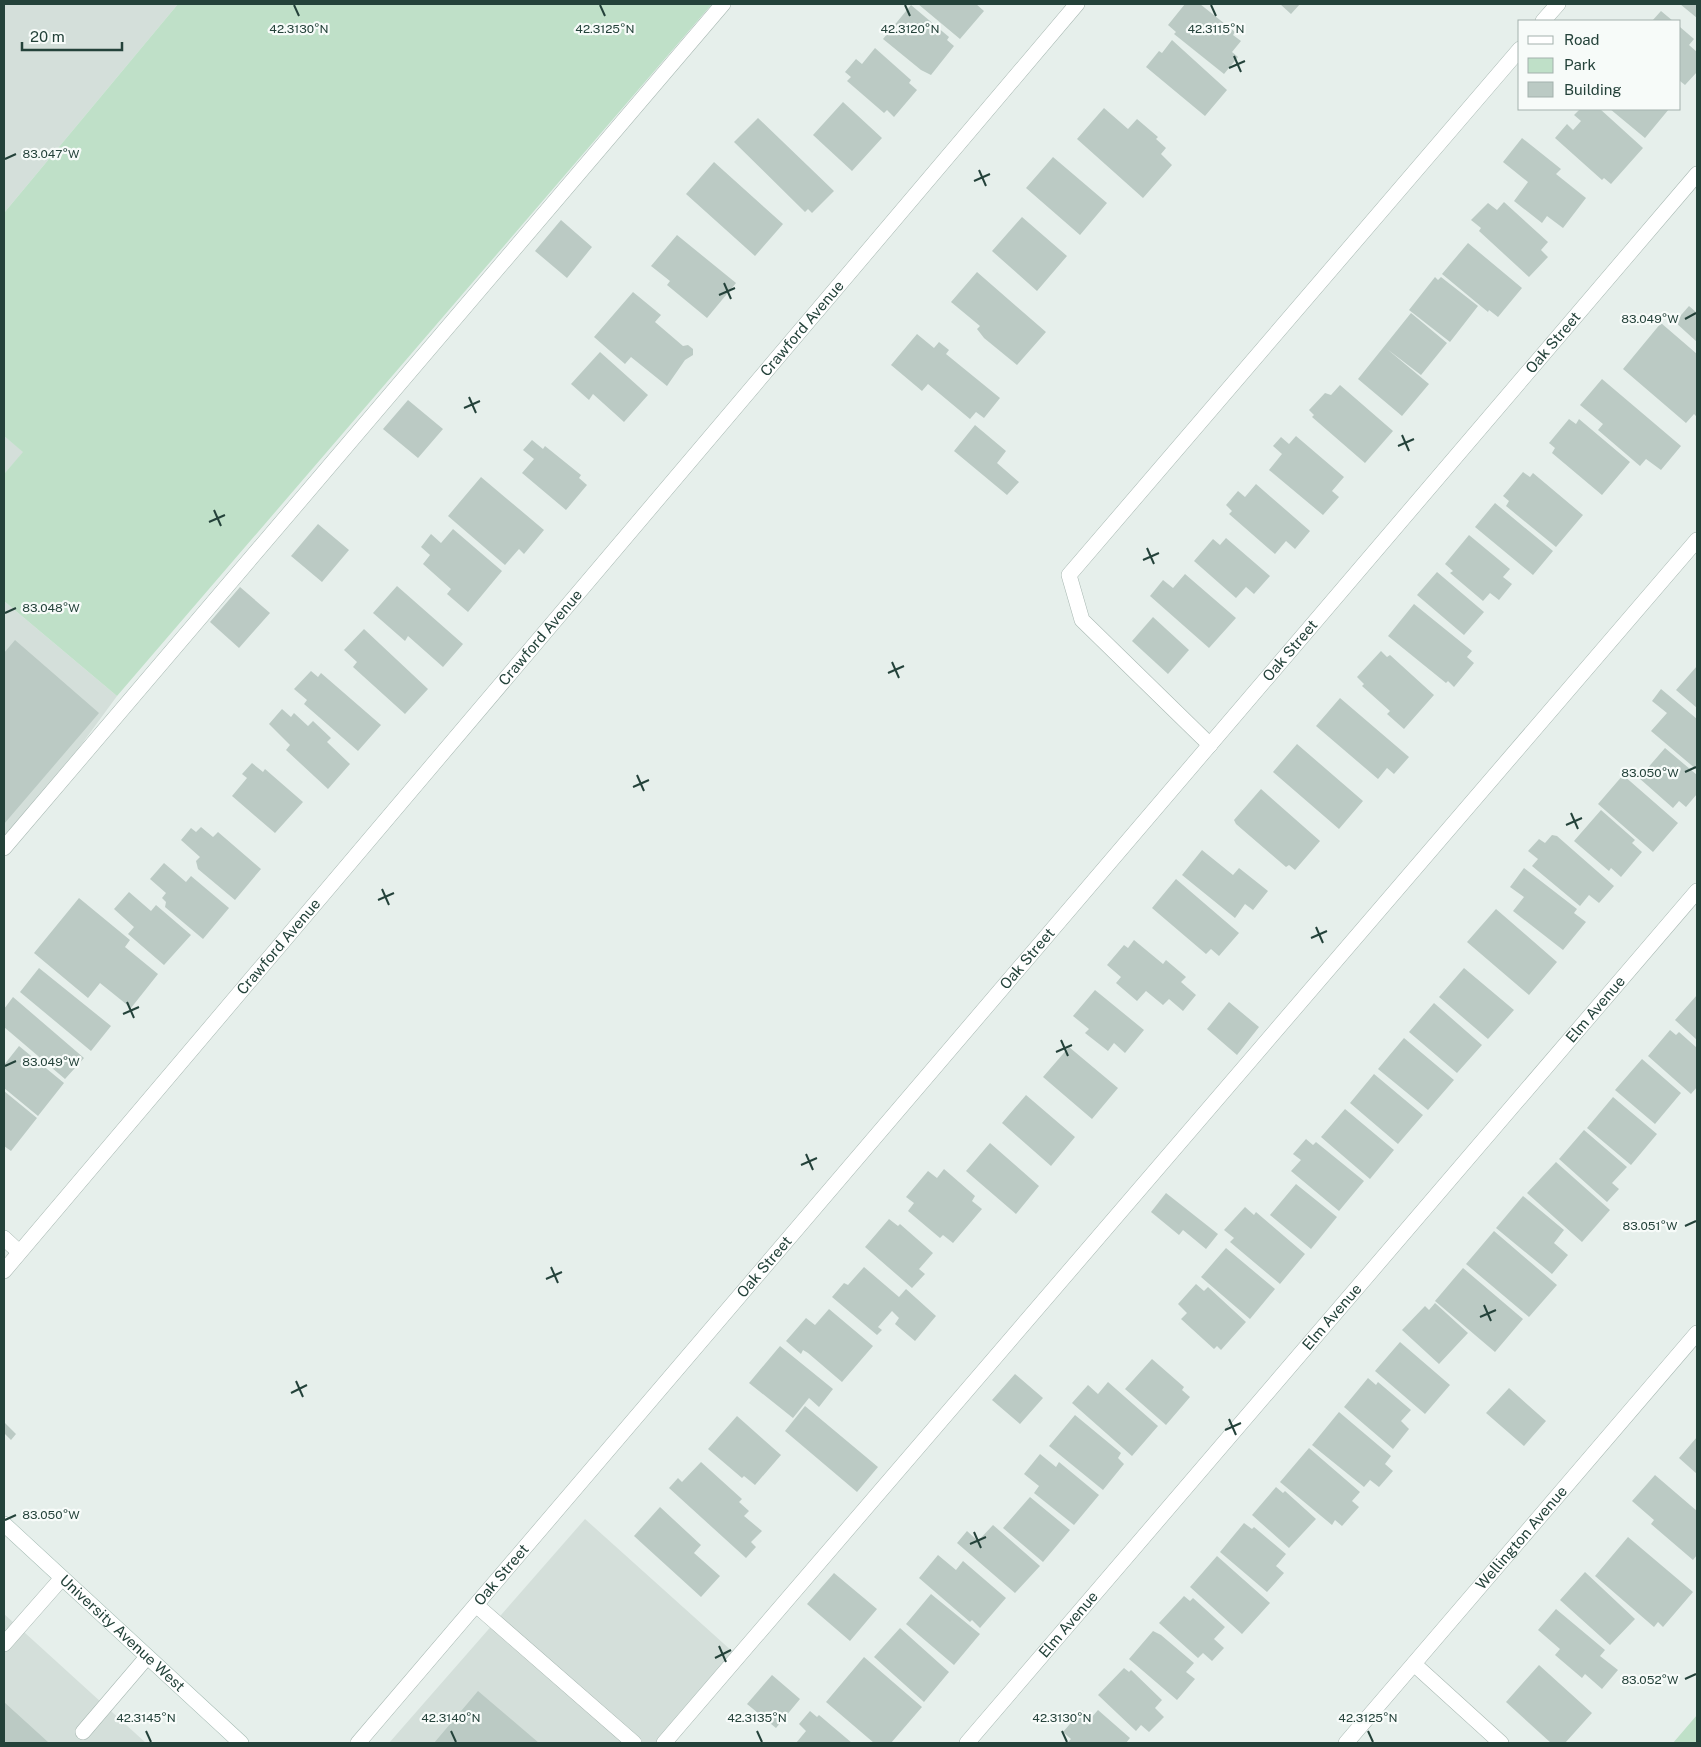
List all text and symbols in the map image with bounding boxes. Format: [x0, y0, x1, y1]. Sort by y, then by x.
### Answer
scale bar [22, 20, 122, 52]
legend [1518, 20, 1681, 110]
text: 42.3130°N [269, 22, 329, 36]
text: 42.3125°N [575, 22, 635, 36]
text: 42.3120°N [881, 22, 939, 36]
text: 42.3115°N [1187, 22, 1245, 36]
text: 20 m [30, 28, 65, 45]
text: Road [1564, 31, 1600, 48]
text: Park [1564, 56, 1596, 73]
text: Building [1564, 81, 1622, 98]
text: 83.047°W [22, 147, 80, 161]
street label: Crawford Avenue [756, 277, 847, 380]
street label: Oak Street [1522, 308, 1584, 376]
text: 83.049°W [1621, 312, 1679, 326]
street label: Crawford Avenue [495, 586, 585, 689]
text: 83.048°W [22, 601, 80, 615]
street label: Oak Street [1259, 616, 1321, 684]
text: 83.050°W [1621, 766, 1679, 780]
street label: Crawford Avenue [233, 895, 324, 998]
street label: Oak Street [996, 924, 1058, 993]
street label: Elm Avenue [1562, 973, 1628, 1046]
text: 83.049°W [22, 1055, 80, 1069]
text: 83.051°W [1623, 1219, 1678, 1233]
street label: Oak Street [733, 1232, 795, 1301]
street label: Elm Avenue [1299, 1280, 1365, 1353]
street label: Wellington Avenue [1472, 1482, 1570, 1593]
text: 83.050°W [22, 1508, 80, 1522]
street label: Oak Street [470, 1540, 532, 1609]
street label: University Avenue West [57, 1571, 189, 1695]
street label: Elm Avenue [1035, 1588, 1101, 1661]
text: 83.052°W [1621, 1673, 1679, 1687]
text: 42.3145°N [116, 1711, 176, 1725]
text: 42.3140°N [421, 1711, 481, 1725]
text: 42.3135°N [727, 1711, 787, 1725]
text: 42.3130°N [1032, 1711, 1092, 1725]
text: 42.3125°N [1338, 1711, 1398, 1725]

